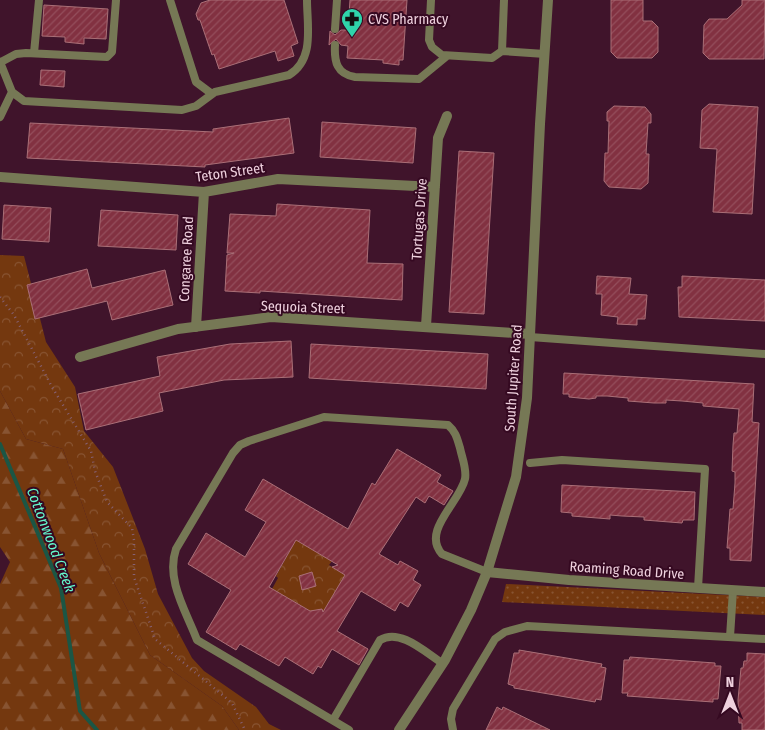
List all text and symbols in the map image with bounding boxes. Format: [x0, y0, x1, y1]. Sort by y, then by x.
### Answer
pharmacy icon: CVS Pharmacy [340, 7, 364, 38]
place label: CVS Pharmacy [368, 11, 449, 28]
street label: Teton Street [194, 159, 266, 186]
street label: Tortugas Drive [408, 178, 431, 260]
street label: Congaree Road [176, 216, 197, 302]
street label: Sequoia Street [261, 298, 346, 317]
street label: South Jupiter Road [501, 324, 526, 432]
water label: Cottonwood Creek [23, 485, 79, 596]
street label: Roaming Road Drive [569, 558, 685, 583]
north arrow [705, 670, 755, 720]
text: N [726, 674, 734, 691]

